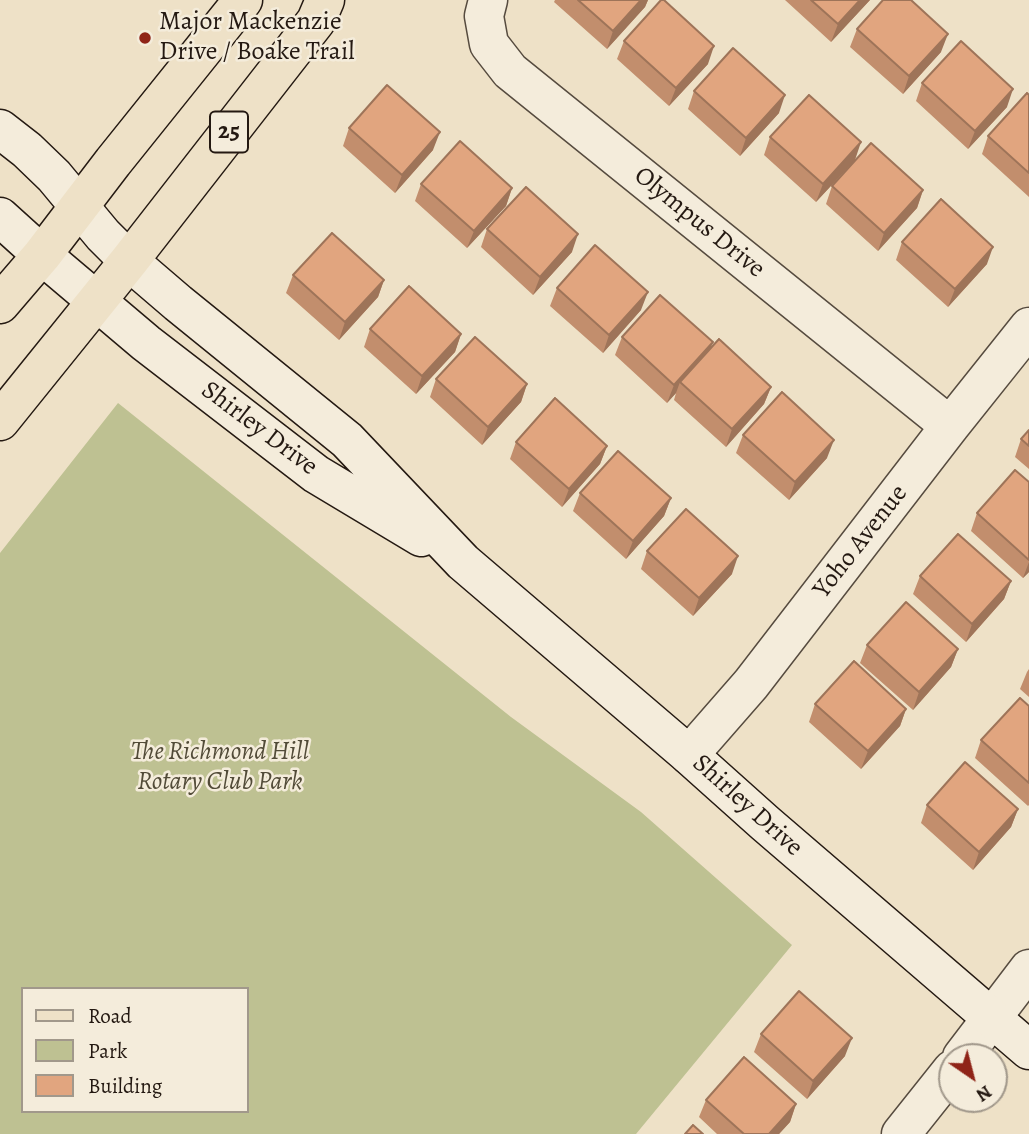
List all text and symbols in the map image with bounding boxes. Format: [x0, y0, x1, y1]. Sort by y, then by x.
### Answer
place label: Major Mackenzie Drive / Boake Trail [159, 7, 355, 68]
marker: Major Mackenzie Drive / Boake Trail [137, 30, 153, 46]
road number: 25 [210, 112, 248, 152]
street label: Olympus Drive [627, 161, 771, 285]
street label: Shirley Drive [195, 375, 323, 483]
street label: Yoho Avenue [807, 479, 915, 605]
park label: The Richmond Hill Rotary Club Park [131, 737, 309, 798]
street label: Shirley Drive [685, 748, 809, 864]
legend [21, 987, 248, 1113]
text: Road [88, 1002, 132, 1030]
text: Park [88, 1037, 127, 1065]
north arrow [938, 1043, 1008, 1113]
text: Building [88, 1072, 162, 1100]
text: N [971, 1079, 997, 1108]

